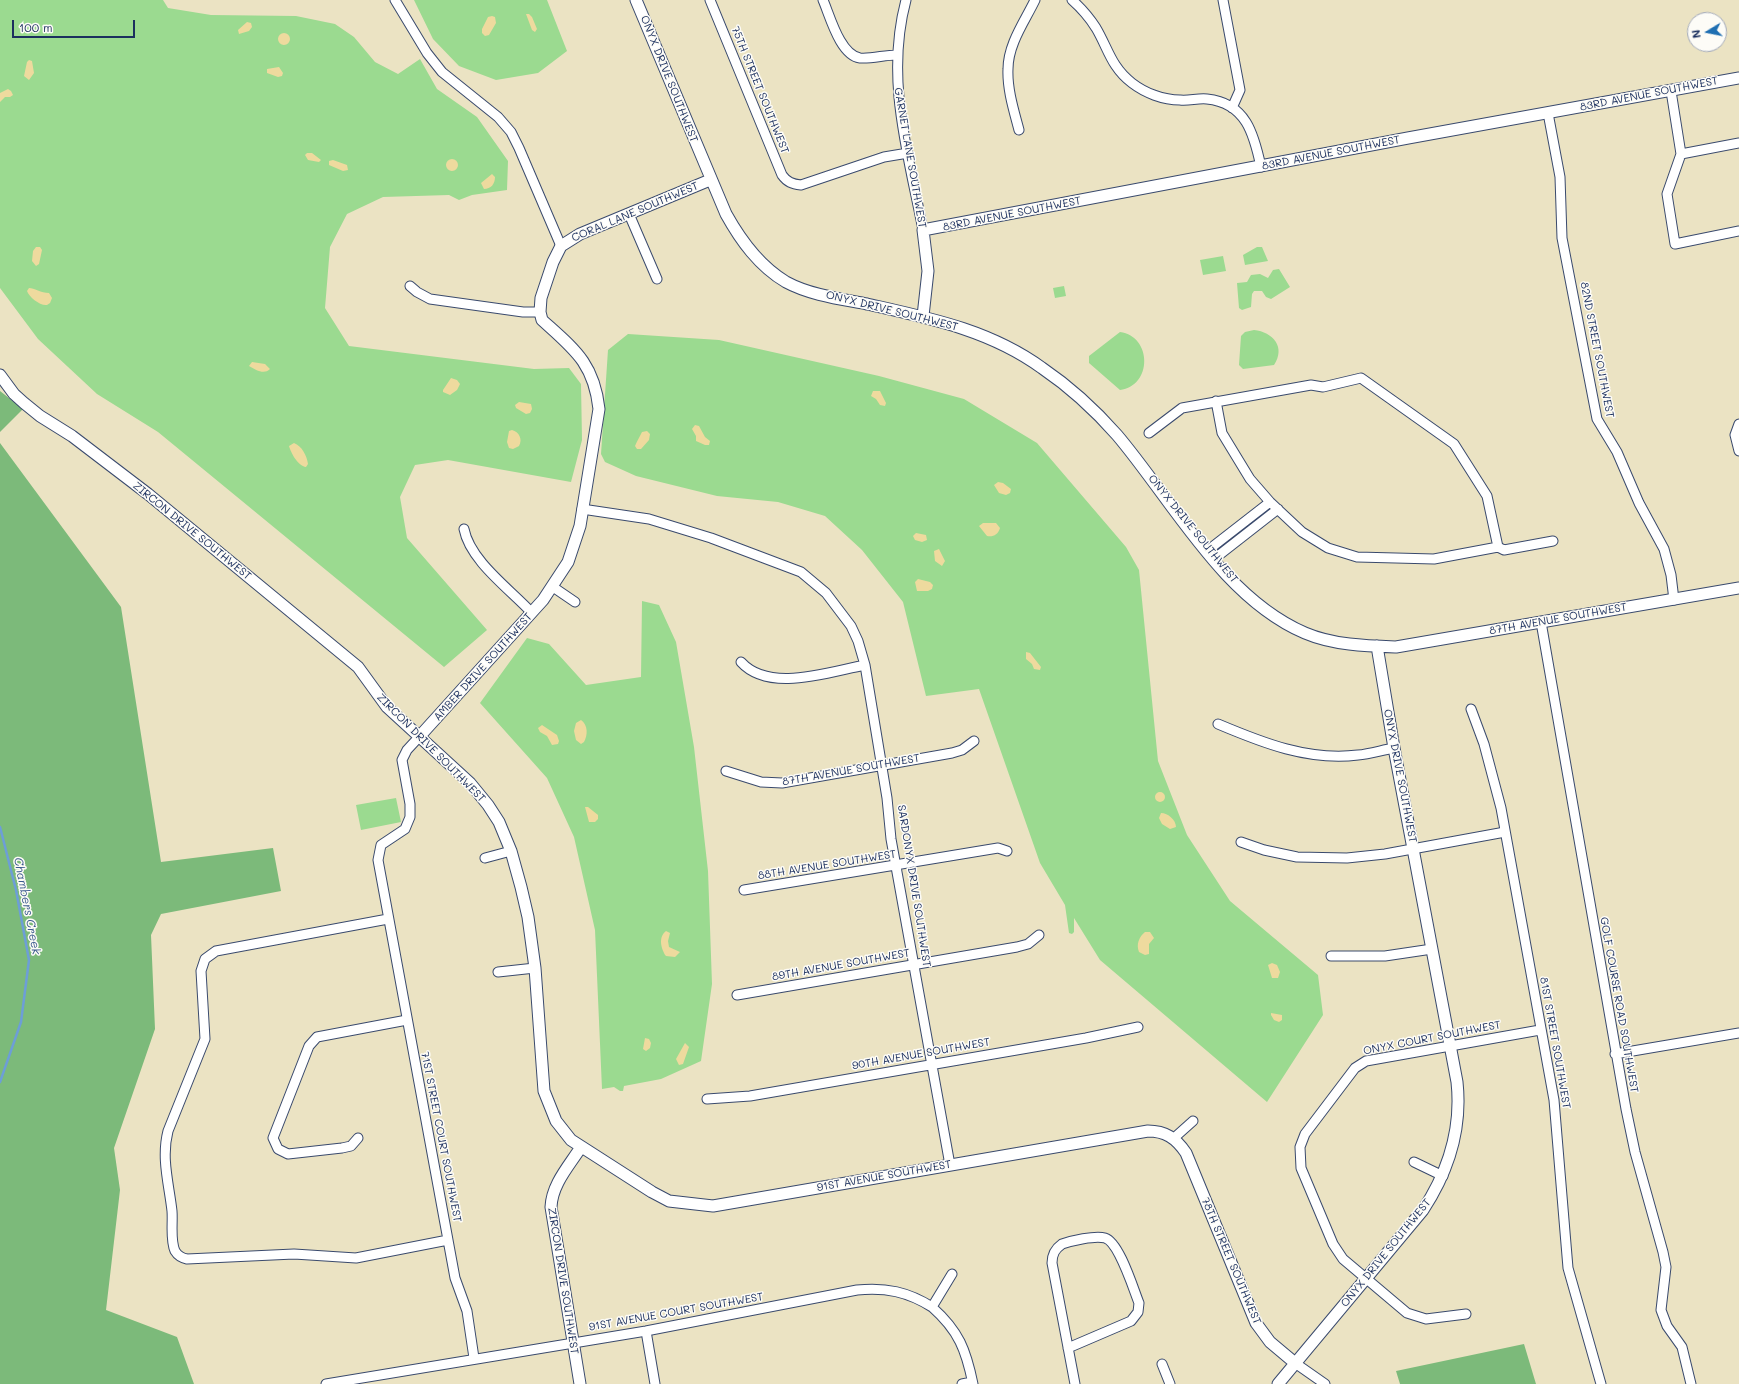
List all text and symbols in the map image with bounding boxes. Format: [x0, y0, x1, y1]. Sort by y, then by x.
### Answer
scale bar [14, 12, 137, 38]
north arrow [1687, 12, 1727, 52]
street label: ONYX DRIVE SOUTHWEST [637, 14, 701, 144]
text: 100 m [19, 19, 53, 35]
street label: 75TH STREET SOUTHWEST [728, 24, 792, 156]
text: N [1688, 29, 1704, 39]
street label: 83RD AVENUE SOUTHWEST [1579, 74, 1719, 114]
street label: GARNET LANE SOUTHWEST [891, 87, 929, 229]
street label: 83RD AVENUE SOUTHWEST [1261, 133, 1401, 173]
street label: CORAL LANE SOUTHWEST [570, 179, 700, 245]
street label: 83RD AVENUE SOUTHWEST [942, 194, 1082, 234]
street label: 82ND STREET SOUTHWEST [1577, 281, 1617, 419]
street label: ONYX DRIVE SOUTHWEST [825, 288, 959, 334]
street label: ONYX DRIVE SOUTHWEST [1145, 472, 1241, 586]
street label: ZIRCON DRIVE SOUTHWEST [130, 479, 254, 583]
street label: 87TH AVENUE SOUTHWEST [1488, 600, 1628, 638]
street label: AMBER DRIVE SOUTHWEST [431, 610, 535, 724]
street label: ZIRCON DRIVE SOUTHWEST [374, 691, 488, 805]
street label: ONYX DRIVE SOUTHWEST [1381, 708, 1419, 844]
street label: 87TH AVENUE SOUTHWEST [781, 751, 921, 789]
street label: SARDONYX DRIVE SOUTHWEST [895, 804, 933, 968]
street label: 88TH AVENUE SOUTHWEST [757, 848, 897, 882]
water label: Chambers Creek [10, 856, 44, 956]
street label: GOLF COURSE ROAD SOUTHWEST [1597, 916, 1641, 1094]
street label: 89TH AVENUE SOUTHWEST [771, 946, 911, 984]
street label: 81ST STREET SOUTHWEST [1537, 976, 1573, 1110]
street label: ONYX COURT SOUTHWEST [1362, 1018, 1502, 1058]
street label: 90TH AVENUE SOUTHWEST [851, 1035, 991, 1073]
street label: 71ST STREET COURT SOUTHWEST [418, 1051, 464, 1223]
street label: 91ST AVENUE SOUTHWEST [816, 1158, 952, 1194]
street label: 78TH STREET SOUTHWEST [1198, 1196, 1264, 1326]
street label: ONYX DRIVE SOUTHWEST [1338, 1196, 1434, 1310]
street label: ZIRCON DRIVE SOUTHWEST [545, 1207, 581, 1355]
street label: 91ST AVENUE COURT SOUTHWEST [588, 1290, 764, 1334]

